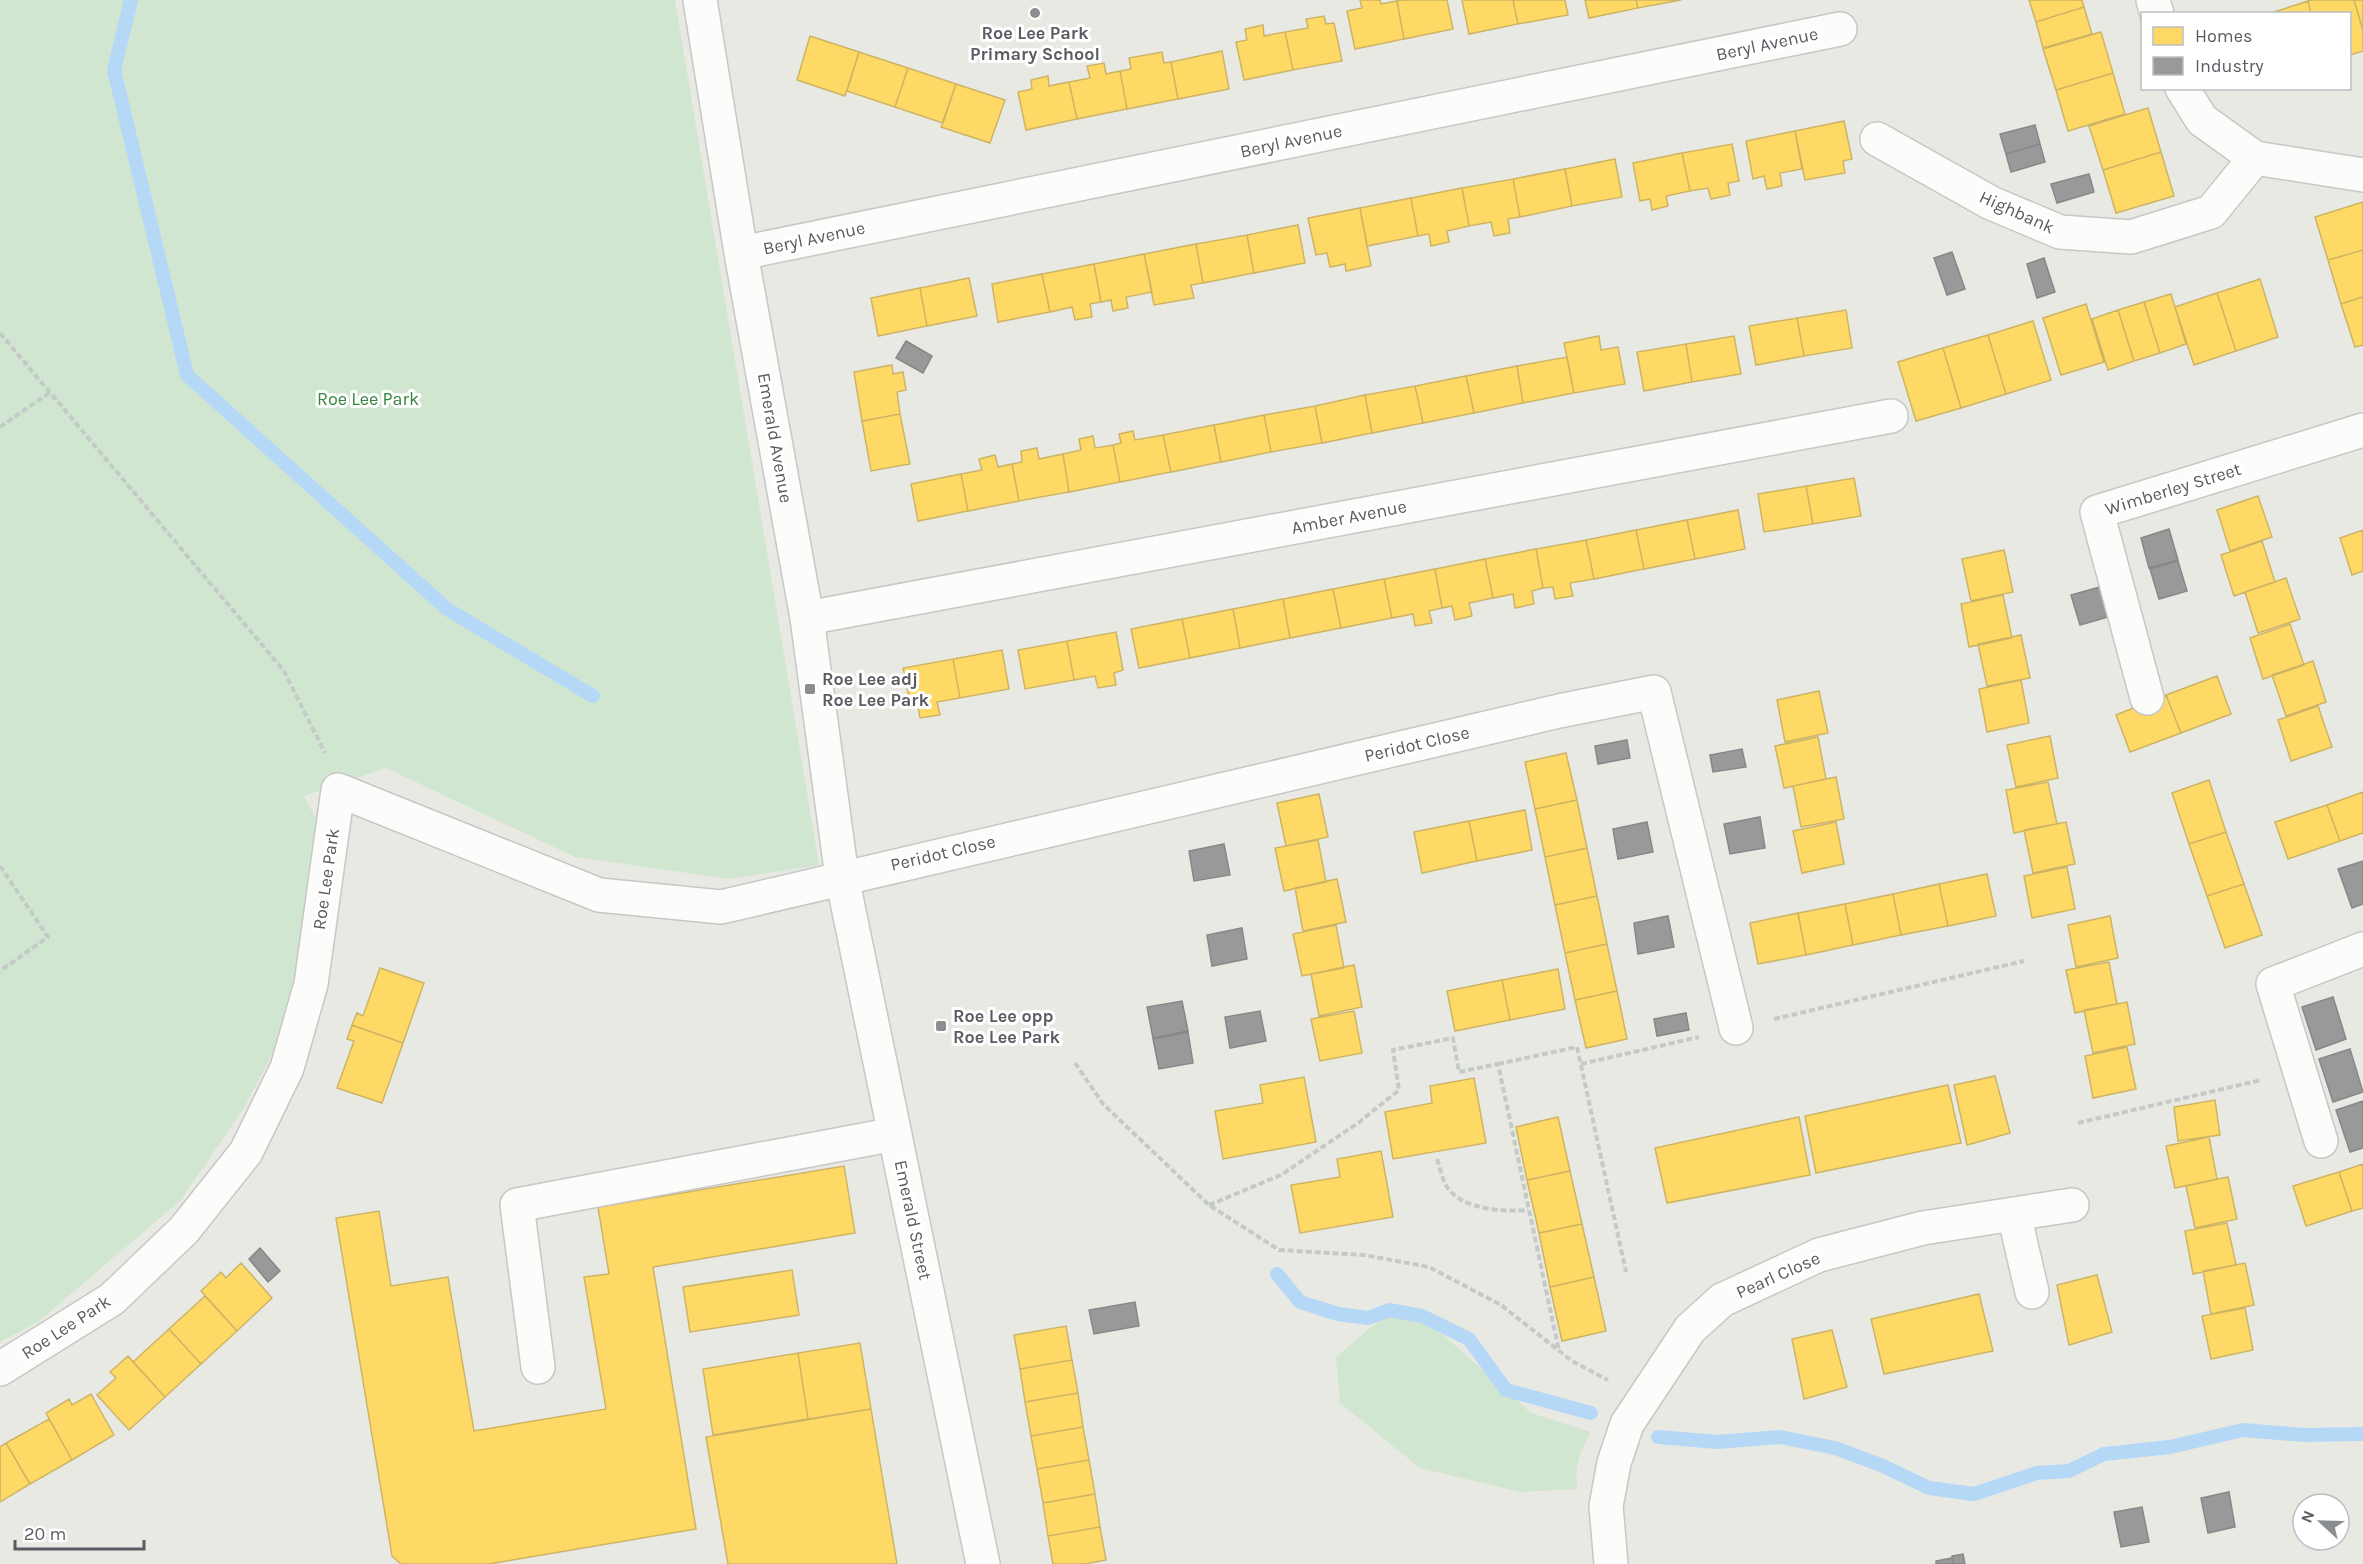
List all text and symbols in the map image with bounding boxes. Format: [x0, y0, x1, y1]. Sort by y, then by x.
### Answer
marker: Roe Lee Park Primary School [1028, 6, 1042, 20]
legend [2141, 12, 2351, 90]
place label: Roe Lee Park Primary School [970, 22, 1100, 65]
street label: Beryl Avenue [1714, 22, 1820, 66]
text: Homes [2195, 25, 2252, 47]
text: Industry [2195, 55, 2264, 77]
street label: Beryl Avenue [1238, 119, 1344, 163]
street label: Highbank [1976, 186, 2058, 238]
street label: Beryl Avenue [761, 216, 867, 260]
street label: Emerald Avenue [753, 371, 797, 505]
park label: Roe Lee Park [317, 388, 419, 410]
street label: Wimberley Street [2102, 458, 2244, 520]
street label: Amber Avenue [1289, 495, 1409, 539]
place label: Roe Lee adj Roe Lee Park [822, 668, 929, 711]
marker: Roe Lee adj Roe Lee Park [803, 682, 817, 696]
street label: Peridot Close [1362, 721, 1472, 767]
street label: Roe Lee Park [308, 827, 344, 931]
street label: Peridot Close [888, 830, 998, 876]
place label: Roe Lee opp Roe Lee Park [953, 1005, 1060, 1048]
marker: Roe Lee opp Roe Lee Park [934, 1019, 948, 1033]
street label: Emerald Street [890, 1158, 936, 1282]
street label: Pearl Close [1733, 1247, 1823, 1303]
street label: Roe Lee Park [17, 1290, 115, 1364]
north arrow [2291, 1492, 2351, 1552]
text: N [2297, 1508, 2319, 1525]
scale bar [15, 1513, 144, 1551]
text: 20 m [24, 1523, 66, 1545]

